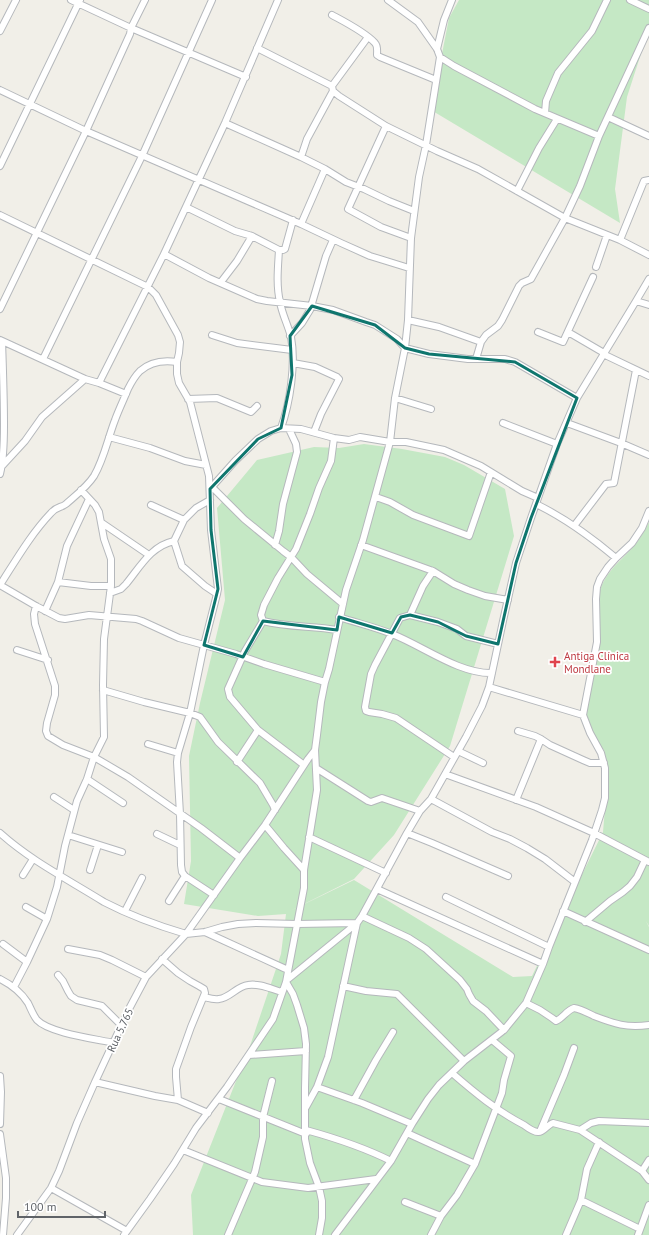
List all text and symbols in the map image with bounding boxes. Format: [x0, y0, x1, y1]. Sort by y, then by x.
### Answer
place label: Antiga Clínica Mondlane [564, 649, 629, 676]
marker: Antiga Clínica Mondlane [549, 656, 561, 668]
street label: Rua 5.765 [104, 1006, 136, 1054]
scale bar [18, 1193, 105, 1219]
text: 100 m [24, 1199, 57, 1214]

